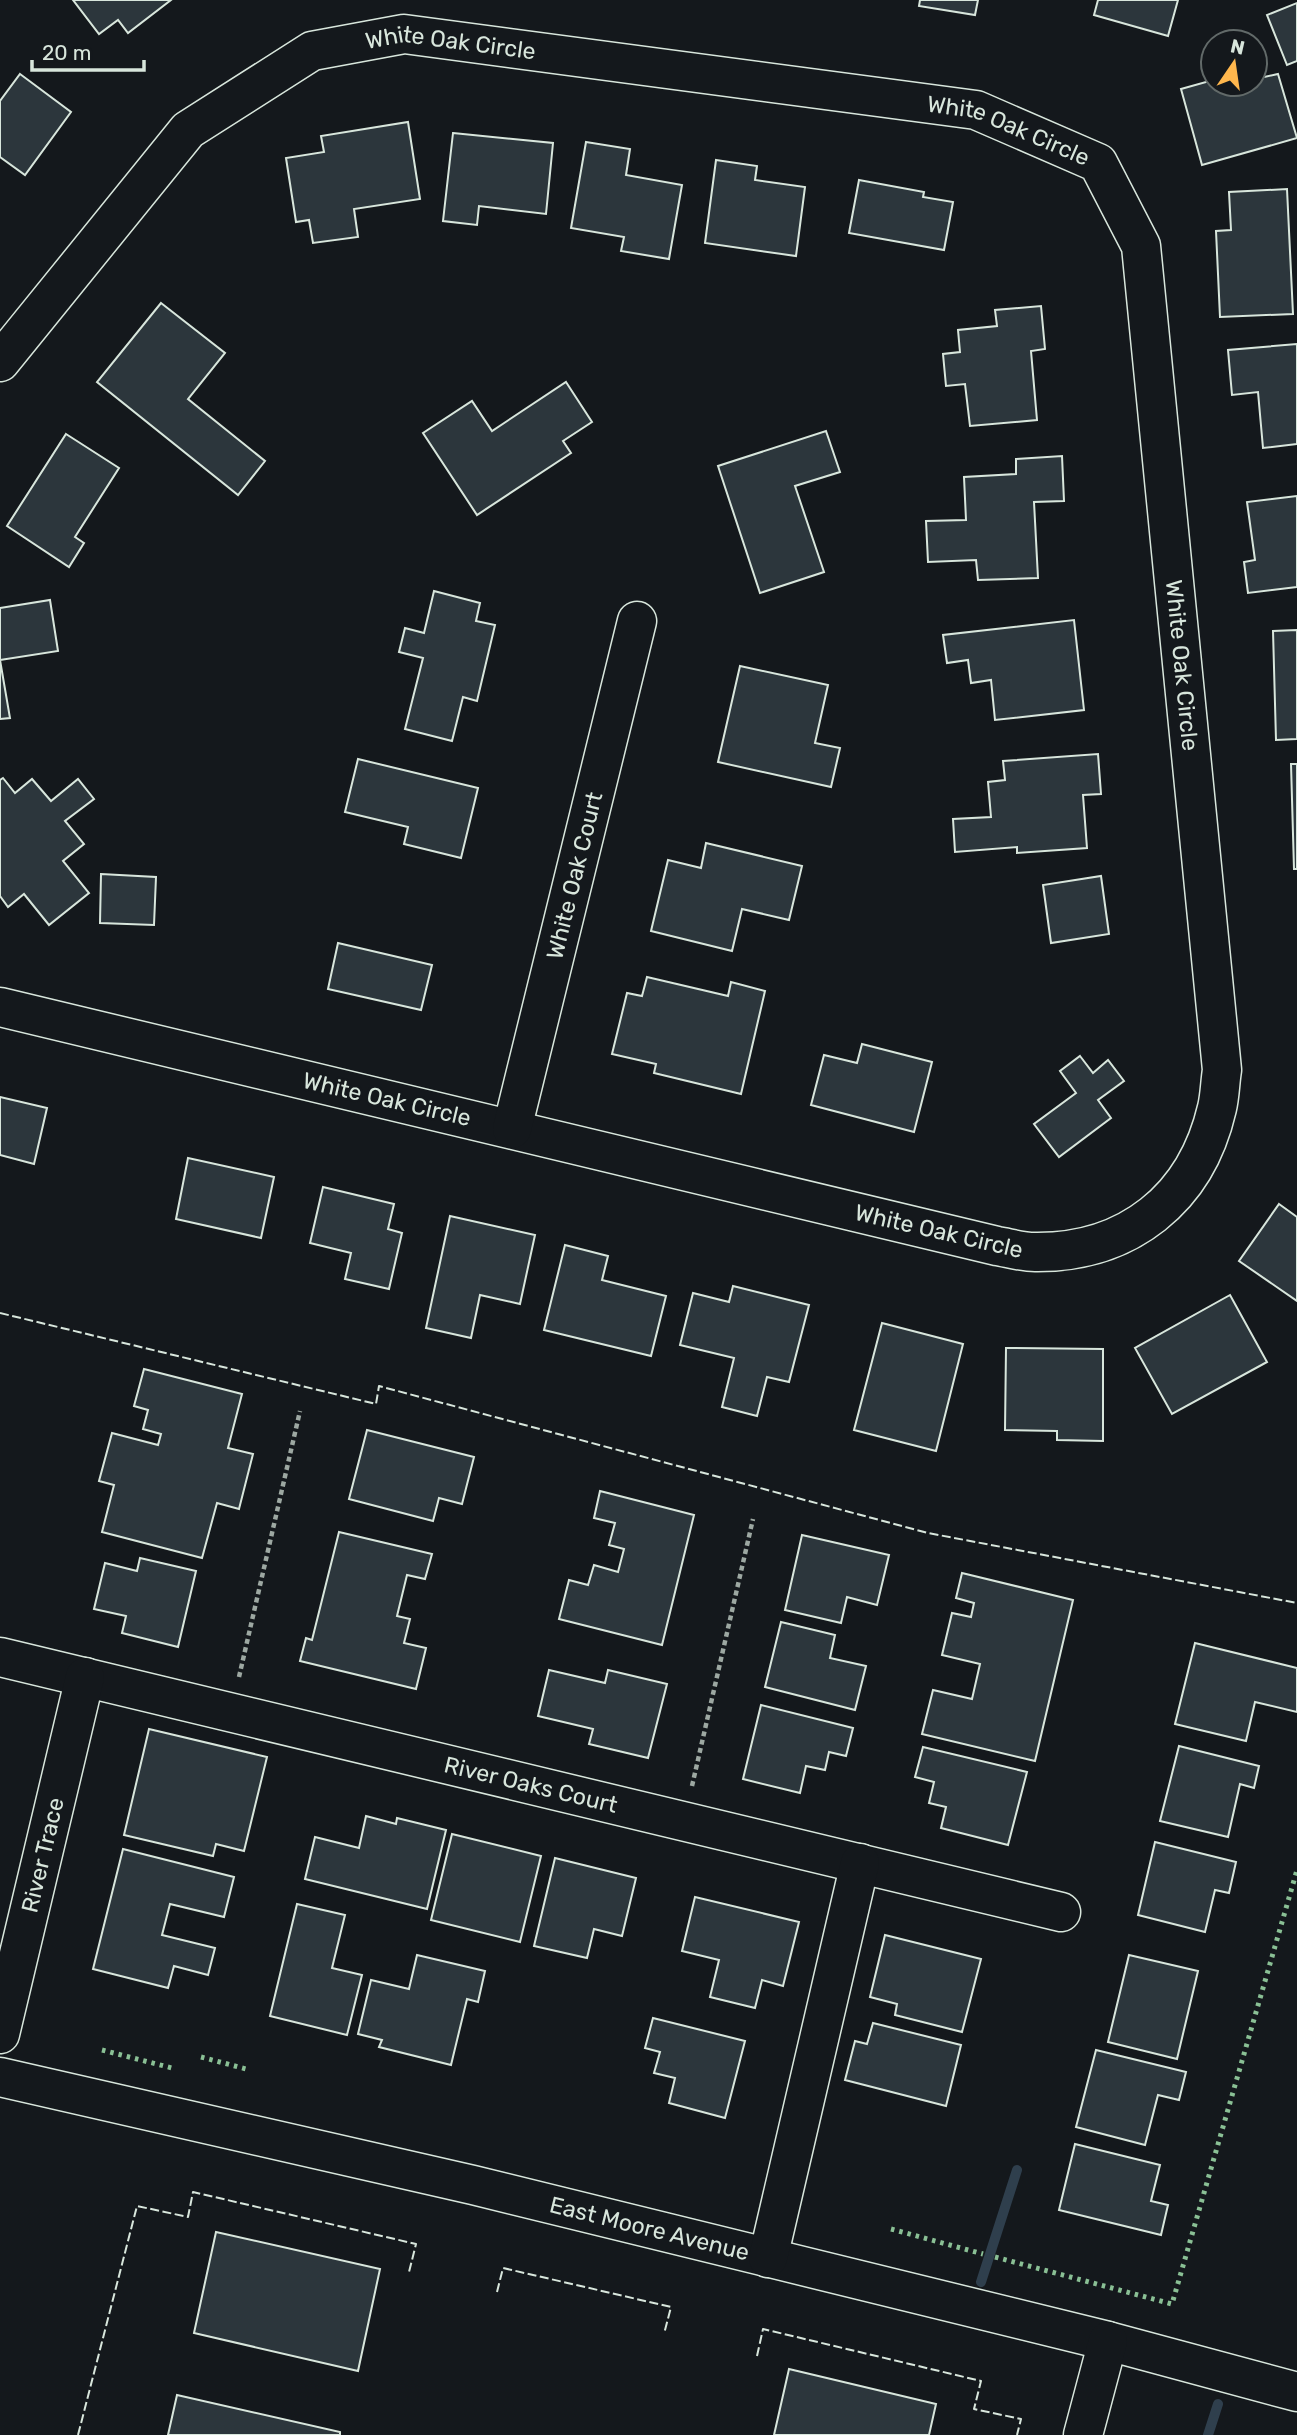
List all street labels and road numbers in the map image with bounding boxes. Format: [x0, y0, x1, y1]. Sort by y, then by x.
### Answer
street label: White Oak Circle [363, 20, 537, 65]
street label: White Oak Circle [925, 90, 1094, 172]
street label: White Oak Circle [1160, 578, 1205, 752]
street label: White Oak Court [540, 789, 608, 962]
street label: White Oak Circle [300, 1066, 474, 1132]
street label: White Oak Circle [852, 1198, 1026, 1264]
street label: River Oaks Court [441, 1750, 620, 1819]
street label: River Trace [15, 1795, 70, 1915]
street label: East Moore Avenue [547, 2190, 752, 2266]

